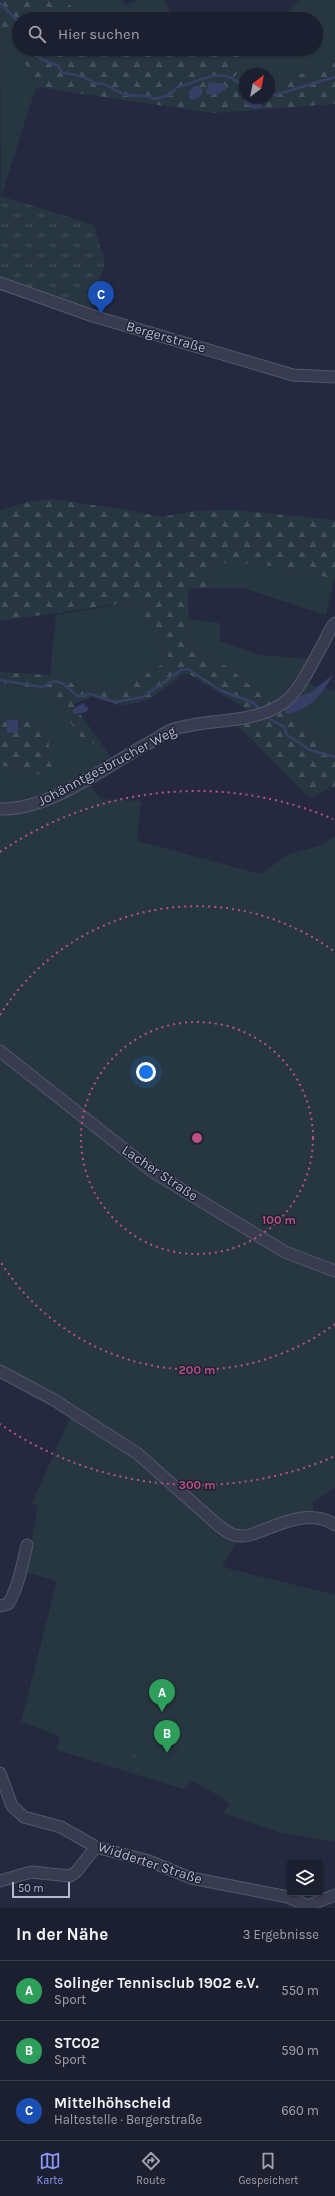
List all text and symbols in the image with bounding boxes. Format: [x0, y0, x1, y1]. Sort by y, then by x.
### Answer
search box [12, 12, 323, 56]
icon: search [26, 23, 48, 45]
text: Hier suchen [58, 25, 140, 43]
north arrow [239, 68, 275, 104]
pin: C [88, 281, 114, 314]
street label: Bergerstraße [124, 318, 208, 356]
street label: Johänntgesbrucher Weg [35, 722, 179, 810]
your location [136, 1062, 156, 1082]
centre of rings [190, 1131, 204, 1145]
street label: Lacher Straße [119, 1141, 201, 1205]
text: 100 m [262, 1213, 296, 1227]
text: 200 m [179, 1363, 215, 1377]
text: 300 m [178, 1478, 216, 1492]
pin: A [149, 1679, 175, 1712]
pin: B [154, 1720, 180, 1753]
street label: Widderter Straße [96, 1838, 204, 1888]
map controls [287, 1860, 323, 1896]
button: layers [287, 1860, 323, 1896]
scale bar [12, 1880, 70, 1899]
text: 50 m [18, 1882, 44, 1895]
text: In der Nähe [16, 1924, 108, 1944]
text: 3 Ergebnisse [243, 1927, 319, 1942]
text: Solinger Tennisclub 1902 e.V. [54, 1974, 259, 1992]
text: A [25, 1983, 33, 1998]
text: 550 m [281, 1983, 319, 1998]
text: Sport [54, 1992, 86, 2007]
text: STC02 [54, 2034, 100, 2052]
text: B [25, 2043, 33, 2058]
text: 590 m [281, 2043, 319, 2058]
text: Sport [54, 2052, 86, 2067]
text: Mittelhöhscheid [54, 2094, 171, 2112]
text: C [25, 2103, 33, 2118]
text: 660 m [281, 2103, 319, 2118]
text: Haltestelle · Bergerstraße [54, 2112, 202, 2127]
tab: Karte [37, 2150, 63, 2187]
tab: Route [136, 2150, 165, 2187]
tab: Gespeichert [238, 2150, 298, 2187]

